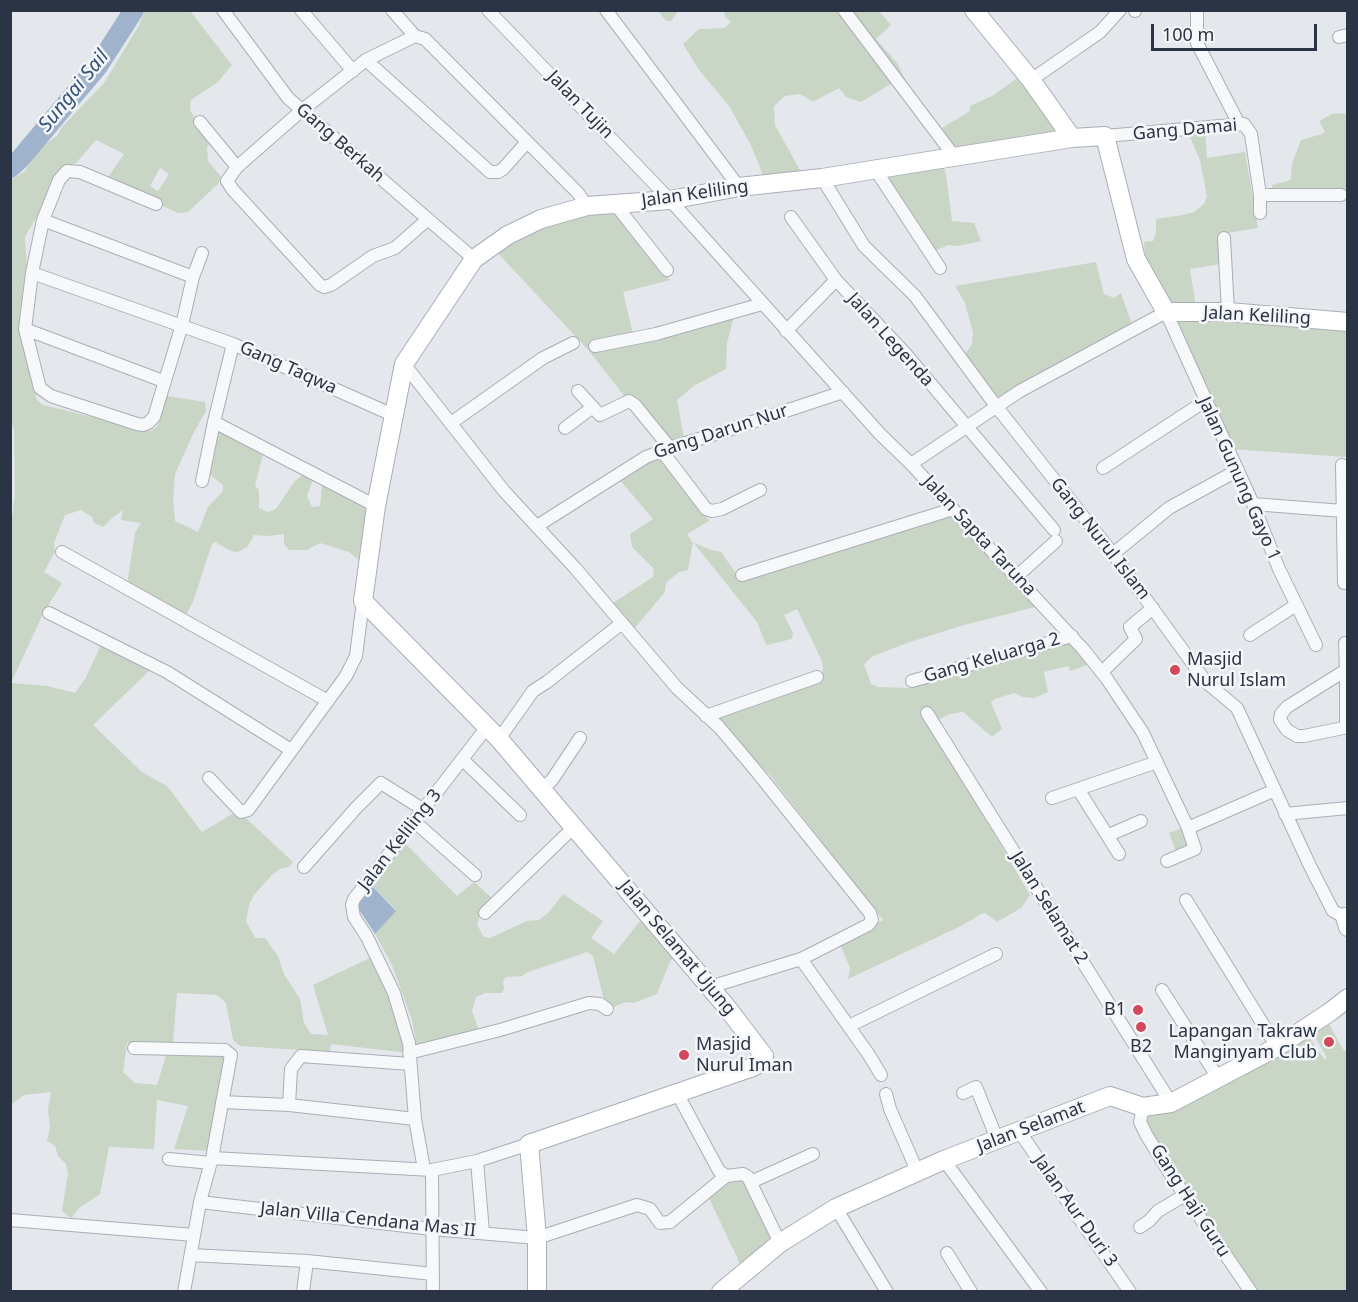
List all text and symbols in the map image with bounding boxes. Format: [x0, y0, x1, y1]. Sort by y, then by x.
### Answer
scale bar [1154, 12, 1320, 50]
text: 100 m [1162, 22, 1214, 46]
water label: Sungai Sail [34, 45, 114, 137]
street label: Jalan Tujin [542, 66, 618, 144]
street label: Gang Berkah [291, 99, 389, 187]
street label: Gang Damai [1132, 115, 1238, 145]
street label: Jalan Keliling [640, 176, 750, 212]
street label: Jalan Legenda [842, 289, 938, 391]
street label: Jalan Keliling [1203, 302, 1311, 330]
street label: Gang Taqwa [236, 337, 340, 399]
street label: Jalan Gunung Gayo 1 [1193, 394, 1285, 564]
street label: Gang Darun Nur [651, 400, 791, 464]
street label: Jalan Sapta Taruna [918, 471, 1040, 601]
street label: Gang Nurul Islam [1046, 474, 1154, 604]
street label: Gang Keluarga 2 [921, 628, 1063, 688]
place label: Masjid Nurul Islam [1187, 649, 1286, 692]
marker: Masjid Nurul Islam [1168, 663, 1182, 677]
street label: Jalan Keliling 3 [354, 785, 446, 895]
street label: Jalan Selamat 2 [1006, 848, 1092, 968]
street label: Jalan Selamat Ujung [614, 876, 740, 1020]
place label: B1 [1104, 999, 1126, 1021]
marker: B1 [1131, 1003, 1145, 1017]
marker: B2 [1134, 1020, 1148, 1034]
place label: Lapangan Takraw Manginyam Club [1169, 1021, 1317, 1064]
place label: Masjid Nurul Iman [696, 1034, 793, 1076]
marker: Lapangan Takraw Manginyam Club [1322, 1035, 1336, 1049]
place label: B2 [1130, 1036, 1152, 1058]
marker: Masjid Nurul Iman [677, 1048, 691, 1062]
street label: Jalan Selamat [974, 1097, 1088, 1157]
street label: Gang Haji Guru [1145, 1140, 1235, 1262]
street label: Jalan Aur Duri 3 [1028, 1151, 1122, 1271]
street label: Jalan Villa Cendana Mas II [259, 1198, 477, 1242]

